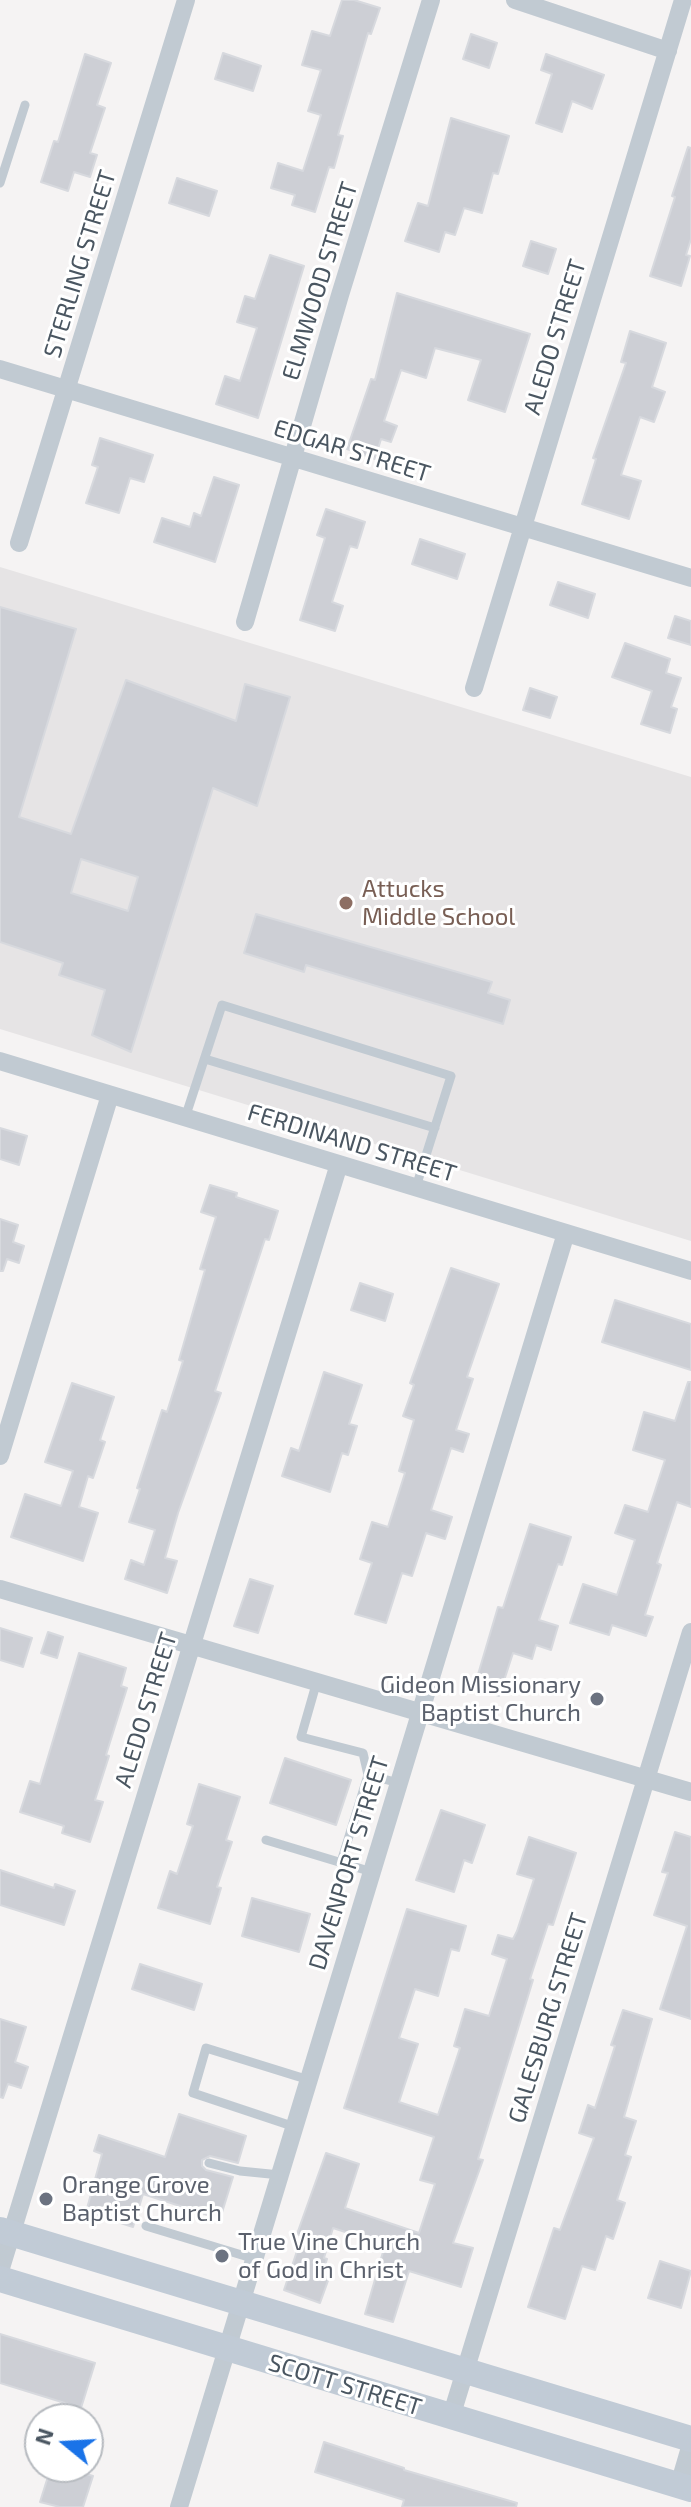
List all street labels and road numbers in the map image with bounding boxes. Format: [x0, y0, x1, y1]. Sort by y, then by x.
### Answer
street label: STERLING STREET [38, 167, 122, 361]
street label: ELMWOOD STREET [276, 178, 364, 384]
street label: ALEDO STREET [518, 256, 592, 418]
street label: EDGAR STREET [270, 413, 434, 489]
street label: FERDINAND STREET [244, 1098, 460, 1188]
street label: ALEDO STREET [109, 1629, 183, 1791]
street label: DAVENPORT STREET [303, 1753, 395, 1973]
street label: GALESBURG STREET [502, 1909, 594, 2127]
street label: SCOTT STREET [265, 2348, 425, 2422]

